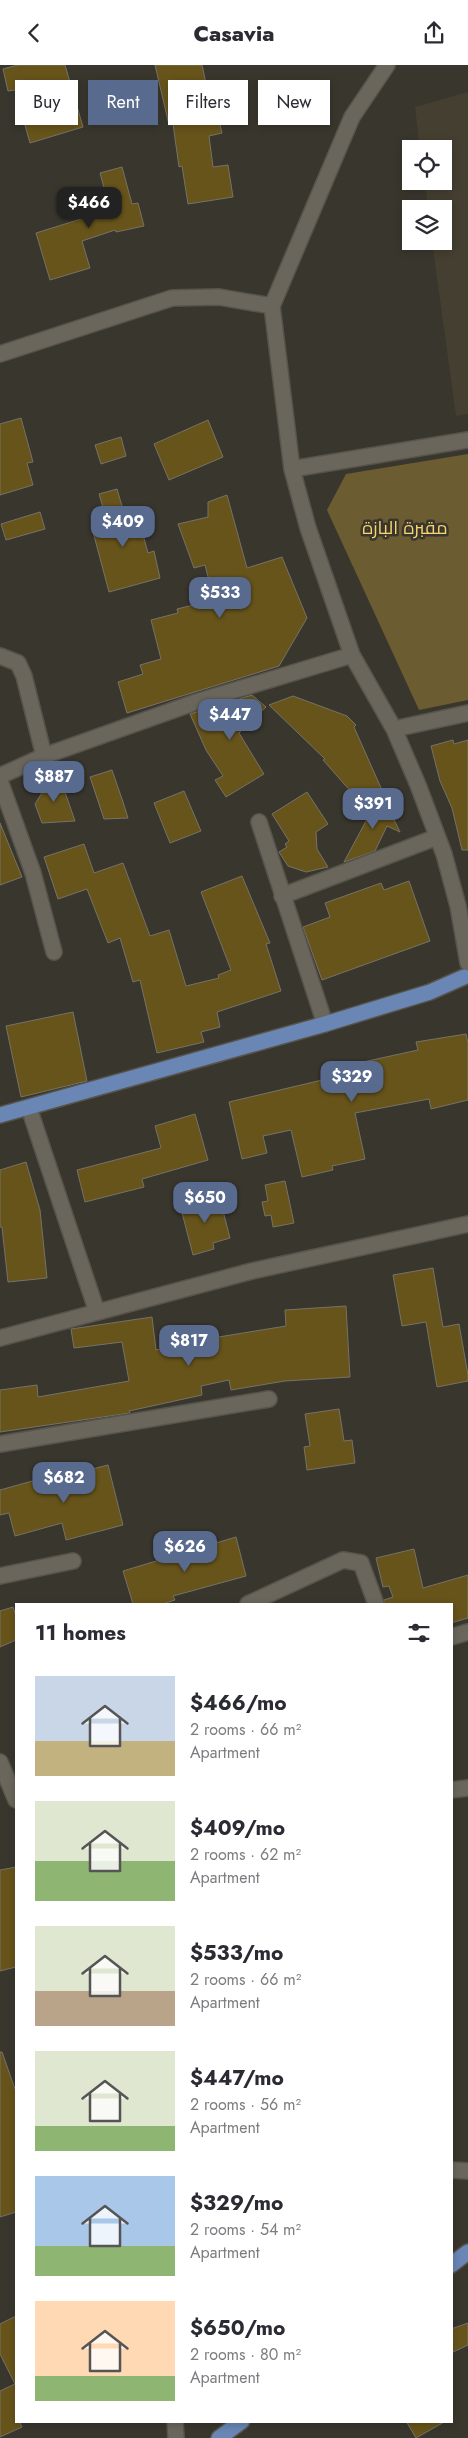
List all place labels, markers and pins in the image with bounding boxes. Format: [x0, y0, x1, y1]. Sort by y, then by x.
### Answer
pin: $466 [59, 186, 119, 229]
pin: $409 [93, 505, 153, 548]
pin: $533 [190, 577, 250, 619]
pin: $447 [200, 699, 260, 741]
pin: $887 [24, 761, 84, 803]
pin: $391 [343, 787, 403, 830]
pin: $329 [322, 1061, 382, 1103]
pin: $650 [175, 1181, 235, 1224]
pin: $817 [159, 1325, 219, 1367]
pin: $682 [34, 1461, 94, 1504]
pin: $626 [155, 1531, 215, 1573]

